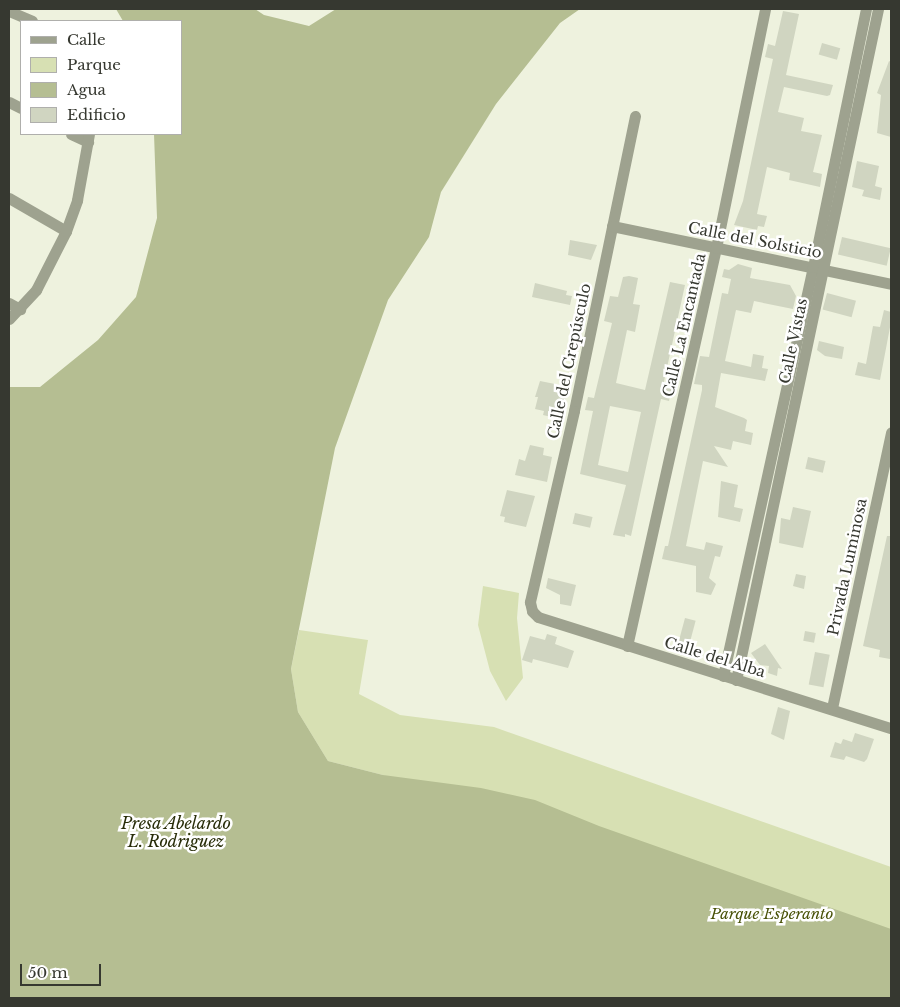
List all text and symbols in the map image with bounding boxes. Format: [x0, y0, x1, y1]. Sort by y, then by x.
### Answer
legend [20, 20, 182, 135]
text: Calle [67, 30, 106, 49]
text: Parque [67, 55, 121, 74]
text: Agua [67, 80, 106, 99]
text: Edificio [67, 105, 126, 124]
street label: Calle del Solsticio [687, 218, 823, 262]
street label: Calle La Encantada [659, 251, 709, 399]
street label: Calle del Crepúsculo [544, 282, 594, 440]
street label: Calle Vistas [775, 296, 811, 386]
street label: Privada Luminosa [824, 497, 870, 637]
street label: Calle del Alba [662, 633, 768, 681]
water label: Presa Abelardo L. Rodriguez [120, 813, 232, 851]
park label: Parque Esperanto [711, 905, 833, 923]
scale bar [22, 954, 104, 986]
text: 50 m [28, 963, 68, 982]

